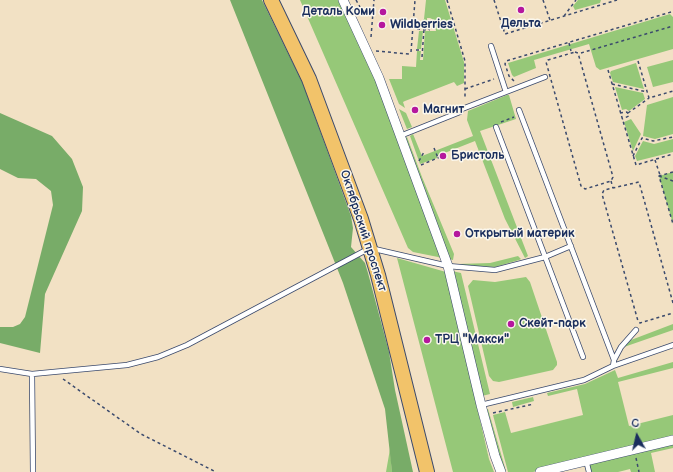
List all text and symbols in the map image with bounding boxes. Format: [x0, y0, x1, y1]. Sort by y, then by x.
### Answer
place label: Деталь Коми [302, 5, 375, 19]
marker: Дельта [516, 5, 526, 15]
marker: Деталь Коми [378, 7, 388, 17]
place label: Дельта [501, 17, 541, 31]
place label: Wildberries [390, 18, 453, 32]
marker: Wildberries [377, 20, 387, 30]
place label: Магнит [423, 103, 464, 117]
marker: Магнит [410, 105, 420, 115]
place label: Бристоль [451, 149, 504, 163]
marker: Бристоль [438, 151, 448, 161]
street label: Октябрьский проспект [337, 168, 389, 294]
place label: Открытый материк [465, 227, 574, 241]
marker: Открытый материк [452, 229, 462, 239]
place label: Скейт-парк [519, 317, 586, 331]
marker: Скейт-парк [506, 319, 516, 329]
place label: ТРЦ "Макси" [435, 333, 509, 347]
marker: ТРЦ "Макси" [422, 335, 432, 345]
north arrow [617, 416, 657, 456]
text: С [631, 417, 640, 431]

